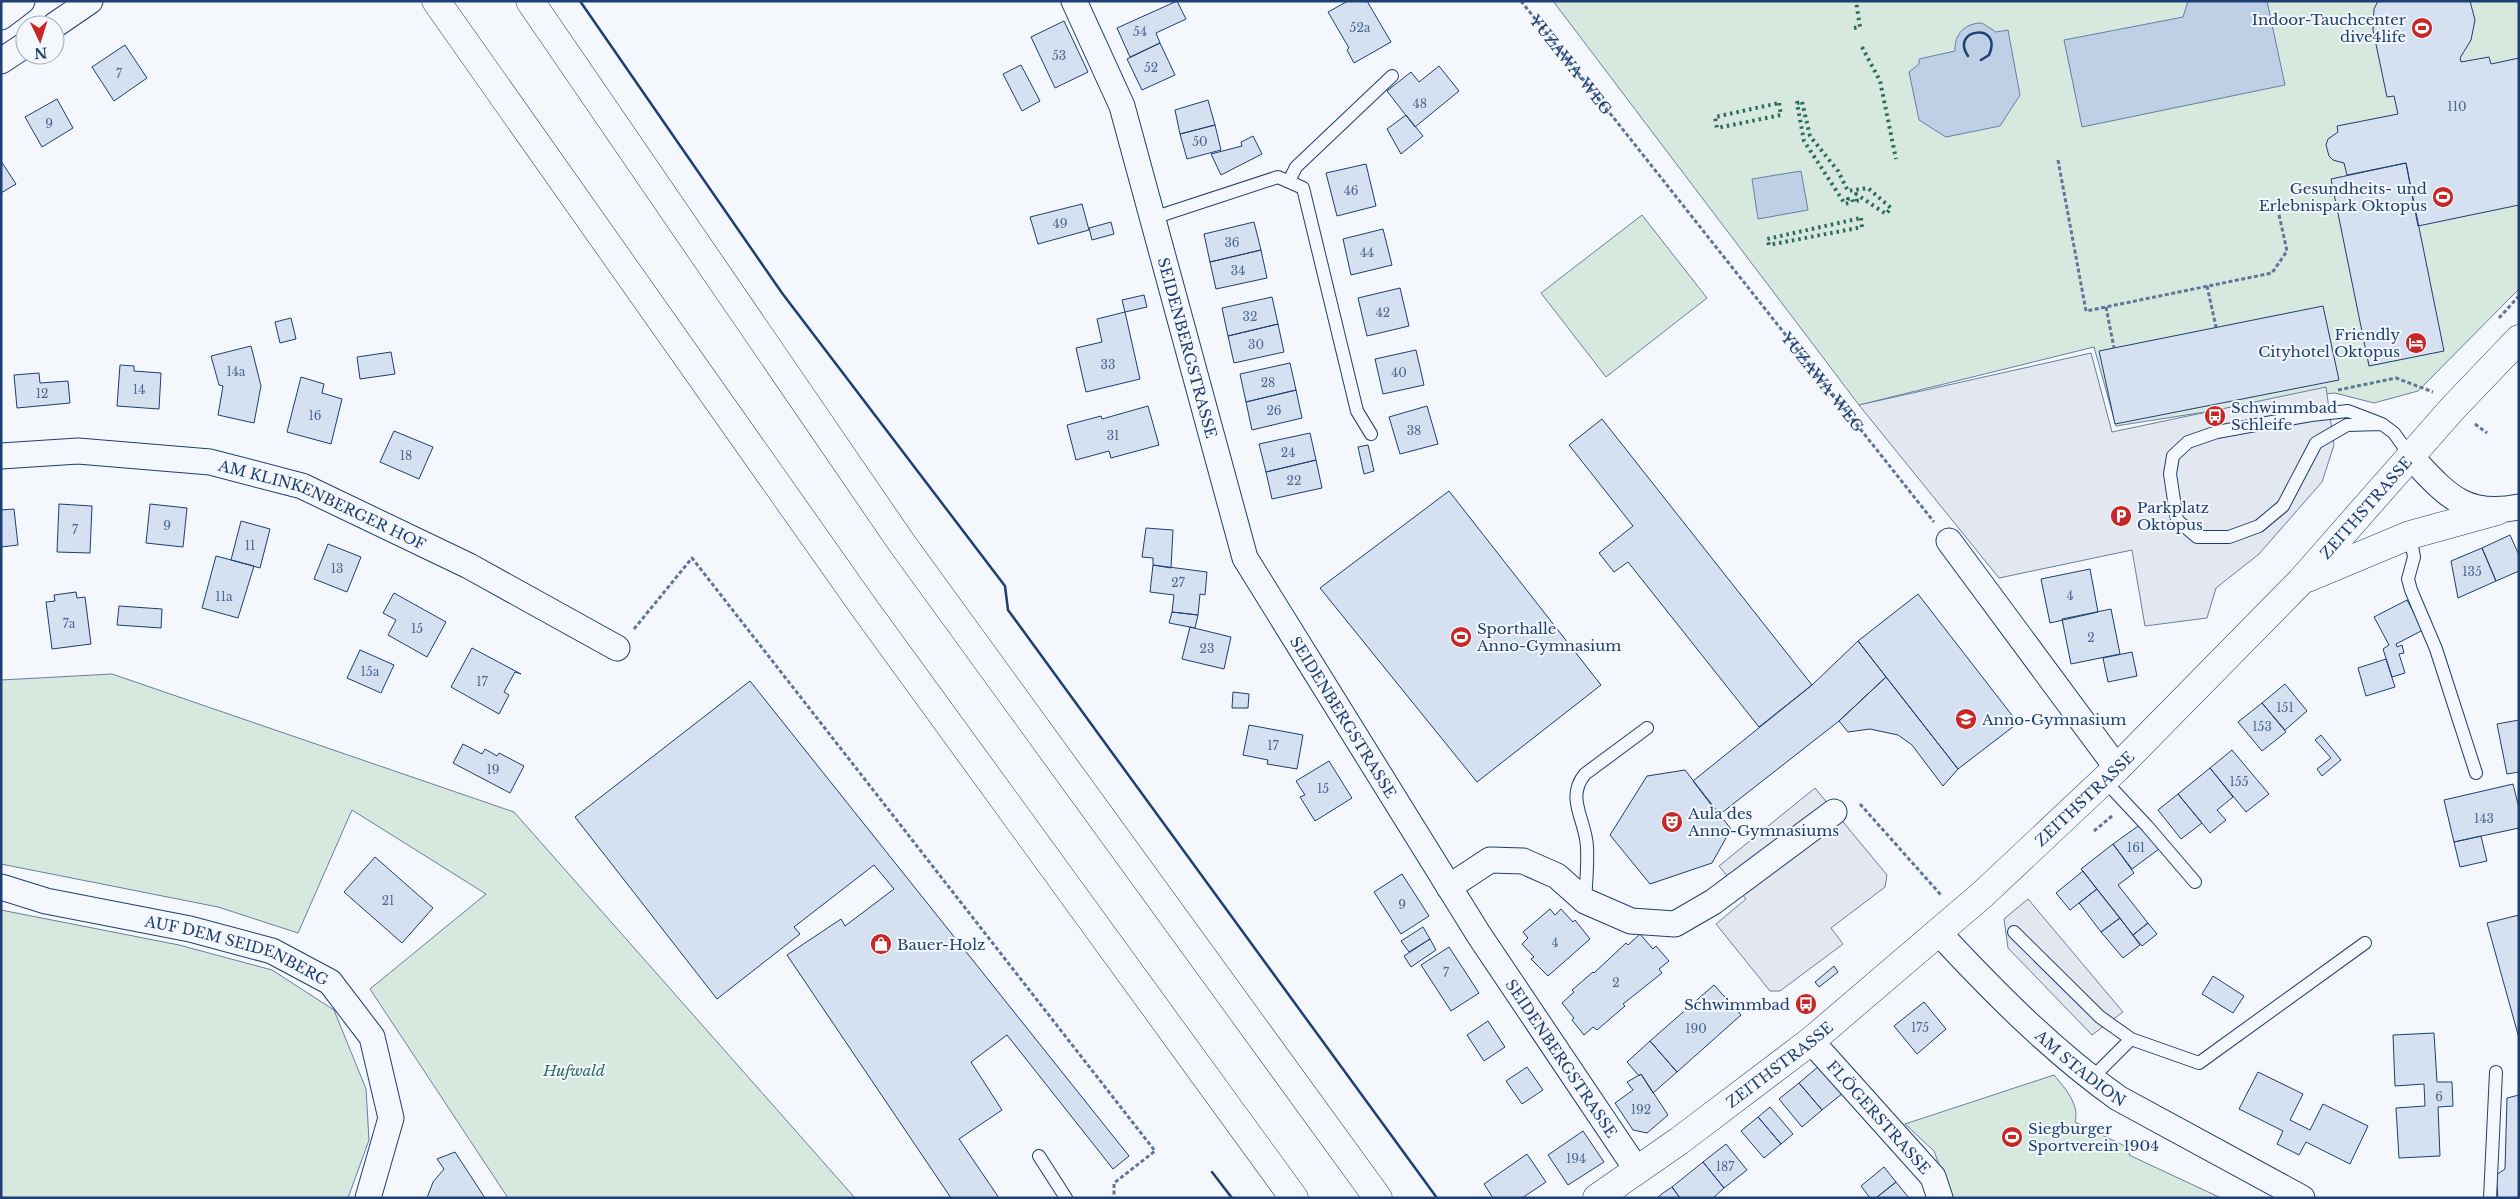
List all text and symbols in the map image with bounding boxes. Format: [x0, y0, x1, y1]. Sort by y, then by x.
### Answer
street label: YUZAWA-WEG [1525, 10, 1617, 118]
place label: Indoor-Tauchcenter dive4life [2252, 10, 2407, 46]
north arrow [15, 15, 65, 65]
sports icon: Indoor-Tauchcenter dive4life [2410, 16, 2434, 40]
house number: 52a [1350, 20, 1371, 35]
house number: 54 [1133, 24, 1147, 39]
text: N [34, 44, 48, 62]
house number: 53 [1052, 48, 1066, 63]
house number: 52 [1144, 60, 1158, 75]
house number: 7 [116, 66, 123, 81]
house number: 48 [1413, 96, 1427, 111]
house number: 110 [2447, 99, 2467, 114]
house number: 9 [45, 116, 53, 131]
house number: 50 [1192, 134, 1208, 149]
place label: Gesundheits- und Erlebnispark Oktopus [2259, 179, 2427, 215]
house number: 46 [1344, 183, 1359, 198]
sports icon: Gesundheits- und Erlebnispark Oktopus [2431, 185, 2455, 209]
house number: 49 [1053, 216, 1067, 231]
house number: 36 [1224, 235, 1240, 250]
house number: 44 [1360, 245, 1374, 260]
street label: SEIDENBERGSTRASSE [1154, 255, 1221, 440]
house number: 34 [1231, 263, 1245, 278]
house number: 42 [1376, 305, 1390, 320]
house number: 32 [1243, 309, 1257, 324]
place label: Friendly Cityhotel Oktopus [2258, 325, 2400, 361]
street label: YUZAWA-WEG [1777, 327, 1868, 435]
hotel icon: Friendly Cityhotel Oktopus [2404, 331, 2428, 355]
house number: 30 [1248, 337, 1264, 352]
house number: 33 [1101, 357, 1115, 372]
house number: 14a [226, 364, 246, 379]
house number: 40 [1391, 365, 1407, 380]
house number: 28 [1261, 375, 1275, 390]
house number: 14 [133, 382, 145, 397]
house number: 12 [36, 386, 48, 401]
place label: Schwimmbad Schleife [2231, 398, 2337, 434]
house number: 26 [1266, 403, 1282, 418]
bus stop icon: Schwimmbad Schleife [2203, 404, 2227, 428]
house number: 16 [308, 408, 322, 423]
house number: 38 [1407, 423, 1421, 438]
house number: 31 [1107, 428, 1119, 443]
house number: 24 [1281, 445, 1295, 460]
house number: 18 [400, 448, 412, 463]
street label: ZEITHSTRASSE [2316, 452, 2416, 562]
street label: AM KLINKENBERGER HOF [216, 455, 429, 553]
house number: 22 [1287, 473, 1301, 488]
place label: Parkplatz Oktopus [2137, 498, 2209, 534]
parking icon: Parkplatz Oktopus [2109, 504, 2133, 528]
house number: 9 [163, 518, 171, 533]
house number: 7 [72, 522, 79, 537]
house number: 11 [245, 538, 255, 553]
house number: 13 [331, 561, 343, 576]
house number: 135 [2462, 564, 2482, 579]
house number: 27 [1171, 575, 1186, 590]
house number: 4 [2066, 588, 2074, 603]
house number: 11a [215, 589, 233, 604]
house number: 7a [63, 616, 76, 631]
place label: Sporthalle Anno-Gymnasium [1476, 619, 1621, 655]
house number: 15 [411, 621, 423, 636]
sports icon: Sporthalle Anno-Gymnasium [1449, 625, 1473, 649]
house number: 2 [2087, 630, 2095, 645]
street label: SEIDENBERGSTRASSE [1286, 633, 1401, 801]
house number: 23 [1200, 641, 1214, 656]
house number: 15a [361, 664, 380, 679]
house number: 17 [476, 674, 489, 689]
house number: 151 [2276, 700, 2294, 715]
school or university icon: Anno-Gymnasium [1954, 707, 1978, 731]
place label: Anno-Gymnasium [1981, 710, 2126, 729]
house number: 153 [2252, 719, 2272, 734]
house number: 17 [1267, 738, 1280, 753]
street label: ZEITHSTRASSE [2031, 747, 2138, 850]
house number: 19 [486, 762, 500, 777]
house number: 155 [2230, 774, 2249, 789]
house number: 15 [1317, 781, 1329, 796]
place label: Aula des Anno-Gymnasiums [1687, 804, 1839, 840]
theatre icon: Aula des Anno-Gymnasiums [1660, 810, 1684, 834]
house number: 143 [2474, 811, 2494, 826]
house number: 161 [2127, 840, 2145, 855]
house number: 21 [382, 893, 394, 908]
house number: 9 [1398, 897, 1406, 912]
street label: AUF DEM SEIDENBERG [142, 911, 332, 989]
shop icon: Bauer-Holz [869, 932, 893, 956]
place label: Bauer-Holz [897, 935, 985, 954]
house number: 4 [1551, 935, 1559, 950]
house number: 7 [1443, 965, 1450, 980]
street label: SEIDENBERGSTRASSE [1502, 975, 1622, 1141]
house number: 2 [1612, 975, 1620, 990]
bus stop icon: Schwimmbad [1794, 992, 1818, 1016]
place label: Schwimmbad [1684, 995, 1790, 1014]
street label: ZEITHSTRASSE [1722, 1017, 1837, 1112]
house number: 175 [1911, 1020, 1929, 1035]
house number: 190 [1685, 1021, 1707, 1036]
street label: AM STADION [2031, 1025, 2129, 1110]
street label: FLÖGERSTRASSE [1823, 1056, 1935, 1178]
park label: Hufwald [542, 1061, 605, 1080]
house number: 6 [2435, 1089, 2443, 1104]
house number: 192 [1631, 1102, 1651, 1117]
place label: Siegburger Sportverein 1904 [2028, 1119, 2159, 1155]
sports icon: Siegburger Sportverein 1904 [2000, 1125, 2024, 1149]
house number: 194 [1566, 1151, 1586, 1166]
house number: 187 [1716, 1159, 1735, 1174]

